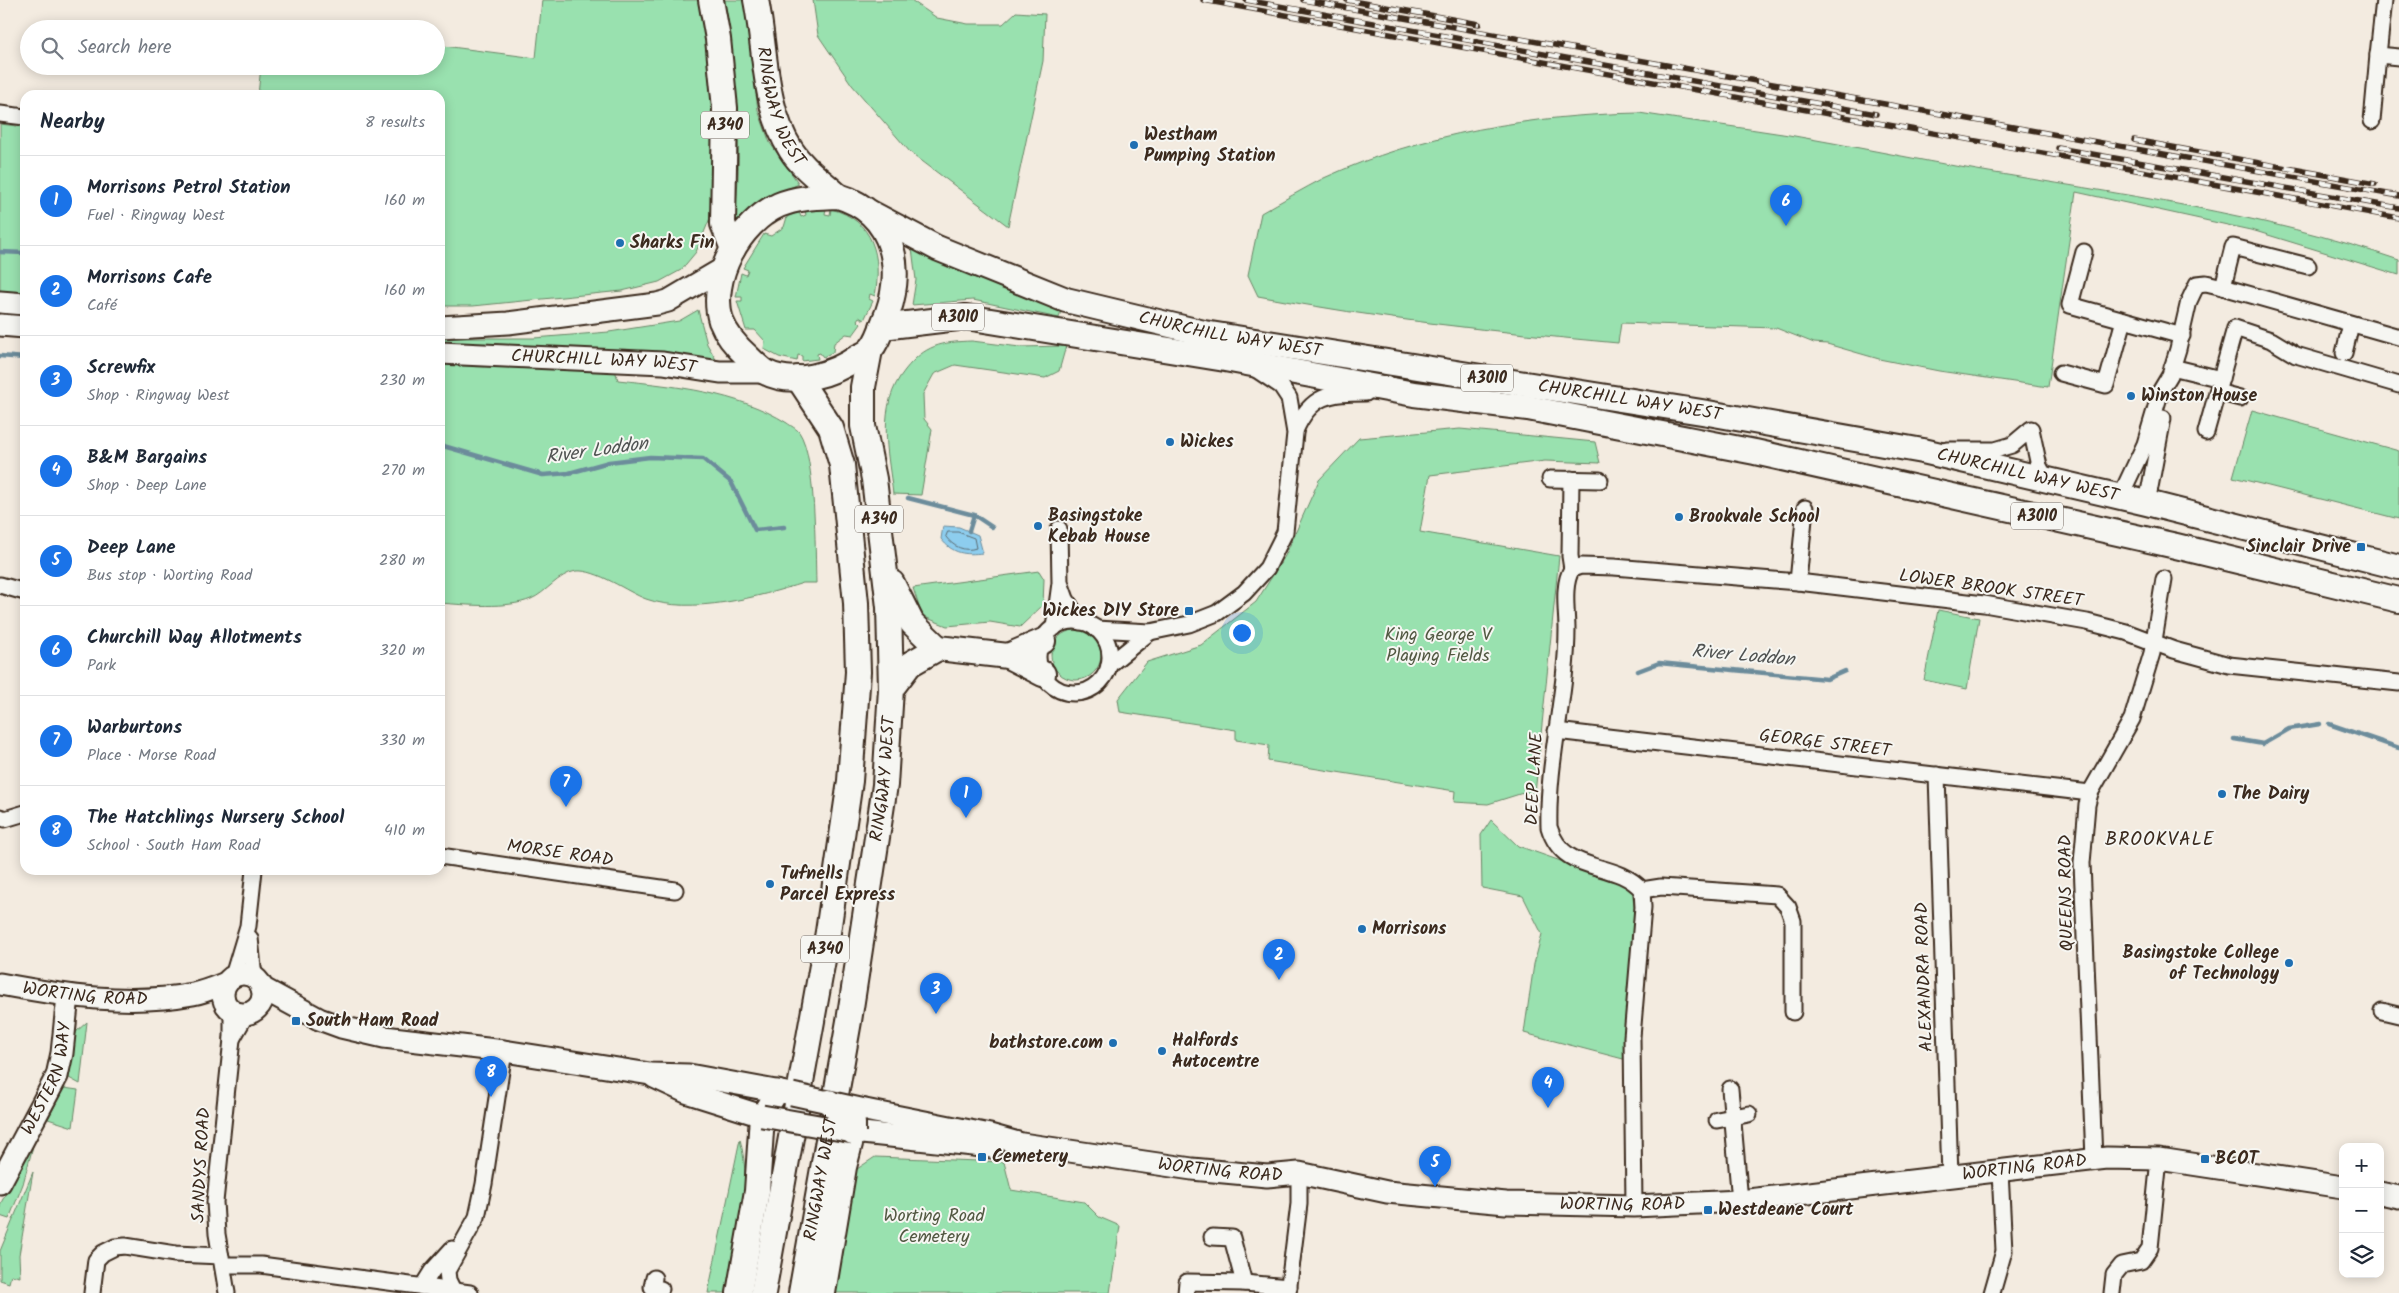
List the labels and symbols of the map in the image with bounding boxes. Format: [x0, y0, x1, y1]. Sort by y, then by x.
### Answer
street label: RINGWAY WEST [748, 45, 814, 174]
road number: A340 [701, 112, 749, 138]
place label: Westham Pumping Station [1144, 121, 1276, 171]
marker: Westham Pumping Station [1128, 139, 1140, 151]
pin: 6 [1770, 185, 1802, 226]
place label: Sharks Fin [630, 229, 714, 258]
marker: Sharks Fin [614, 237, 626, 249]
street label: CHURCHILL WAY WEST [1136, 303, 1325, 366]
road number: A3010 [932, 304, 984, 330]
street label: CHURCHILL WAY WEST [510, 342, 700, 383]
road number: A3010 [1461, 364, 1513, 392]
street label: CHURCHILL WAY WEST [1536, 372, 1725, 430]
place label: Winston House [2141, 382, 2257, 411]
marker: Winston House [2125, 390, 2137, 402]
place label: Wickes [1180, 428, 1234, 457]
water label: River Loddon [544, 429, 652, 473]
marker: Wickes [1164, 436, 1176, 448]
street label: CHURCHILL WAY WEST [1934, 440, 2123, 511]
place label: Basingstoke Kebab House [1048, 502, 1150, 552]
road number: A3010 [2011, 502, 2063, 530]
place label: Brookvale School [1689, 503, 1820, 532]
road number: A340 [855, 506, 903, 532]
marker: Brookvale School [1673, 511, 1685, 523]
marker: Basingstoke Kebab House [1032, 520, 1044, 532]
place label: Sinclair Drive [2246, 533, 2351, 562]
marker: Sinclair Drive [2355, 541, 2367, 553]
street label: LOWER BROOK STREET [1897, 562, 2086, 616]
place label: Wickes DIY Store [1042, 597, 1179, 626]
marker: Wickes DIY Store [1183, 605, 1195, 617]
your location [1229, 620, 1255, 646]
park label: King George V Playing Fields [1385, 621, 1493, 671]
water label: River Loddon [1690, 637, 1797, 676]
street label: RINGWAY WEST [862, 714, 904, 843]
street label: GEORGE STREET [1758, 722, 1894, 767]
street label: DEEP LANE [1518, 731, 1552, 826]
pin: 7 [550, 766, 582, 807]
pin: 1 [950, 777, 982, 818]
place label: The Dairy [2232, 780, 2310, 809]
marker: The Dairy [2216, 788, 2228, 800]
district label: BROOKVALE [2105, 825, 2215, 855]
street label: MORSE ROAD [505, 832, 615, 876]
street label: QUEENS ROAD [2051, 834, 2083, 951]
place label: Tufnells Parcel Express [780, 860, 896, 910]
marker: Tufnells Parcel Express [764, 878, 776, 890]
street label: ALEXANDRA ROAD [1908, 901, 1942, 1052]
place label: Morrisons [1372, 915, 1447, 944]
marker: Morrisons [1356, 923, 1368, 935]
road number: A340 [801, 936, 849, 962]
pin: 2 [1263, 939, 1295, 980]
place label: Basingstoke College of Technology [2122, 939, 2280, 989]
marker: Basingstoke College of Technology [2283, 957, 2295, 969]
pin: 3 [920, 973, 952, 1014]
street label: WORTING ROAD [20, 974, 148, 1014]
place label: South Ham Road [306, 1007, 439, 1036]
marker: South Ham Road [290, 1015, 302, 1027]
street label: WESTERN WAY [14, 1020, 80, 1140]
place label: Halfords Autocentre [1172, 1027, 1260, 1077]
place label: bathstore.com [989, 1029, 1103, 1058]
marker: bathstore.com [1107, 1037, 1119, 1049]
marker: Halfords Autocentre [1156, 1045, 1168, 1057]
pin: 8 [475, 1056, 507, 1097]
pin: 4 [1532, 1067, 1564, 1108]
street label: SANDYS ROAD [184, 1106, 220, 1223]
street label: RINGWAY WEST [796, 1113, 847, 1243]
place label: Cemetery [992, 1143, 1069, 1172]
place label: BCOT [2215, 1145, 2260, 1174]
pin: 5 [1419, 1146, 1451, 1187]
street label: WORTING ROAD [1960, 1146, 2089, 1189]
street label: WORTING ROAD [1156, 1150, 1284, 1191]
marker: Cemetery [976, 1151, 988, 1163]
marker: BCOT [2199, 1153, 2211, 1165]
street label: WORTING ROAD [1559, 1189, 1686, 1220]
place label: Westdeane Court [1718, 1196, 1854, 1225]
park label: Worting Road Cemetery [884, 1202, 985, 1252]
marker: Westdeane Court [1702, 1204, 1714, 1216]

